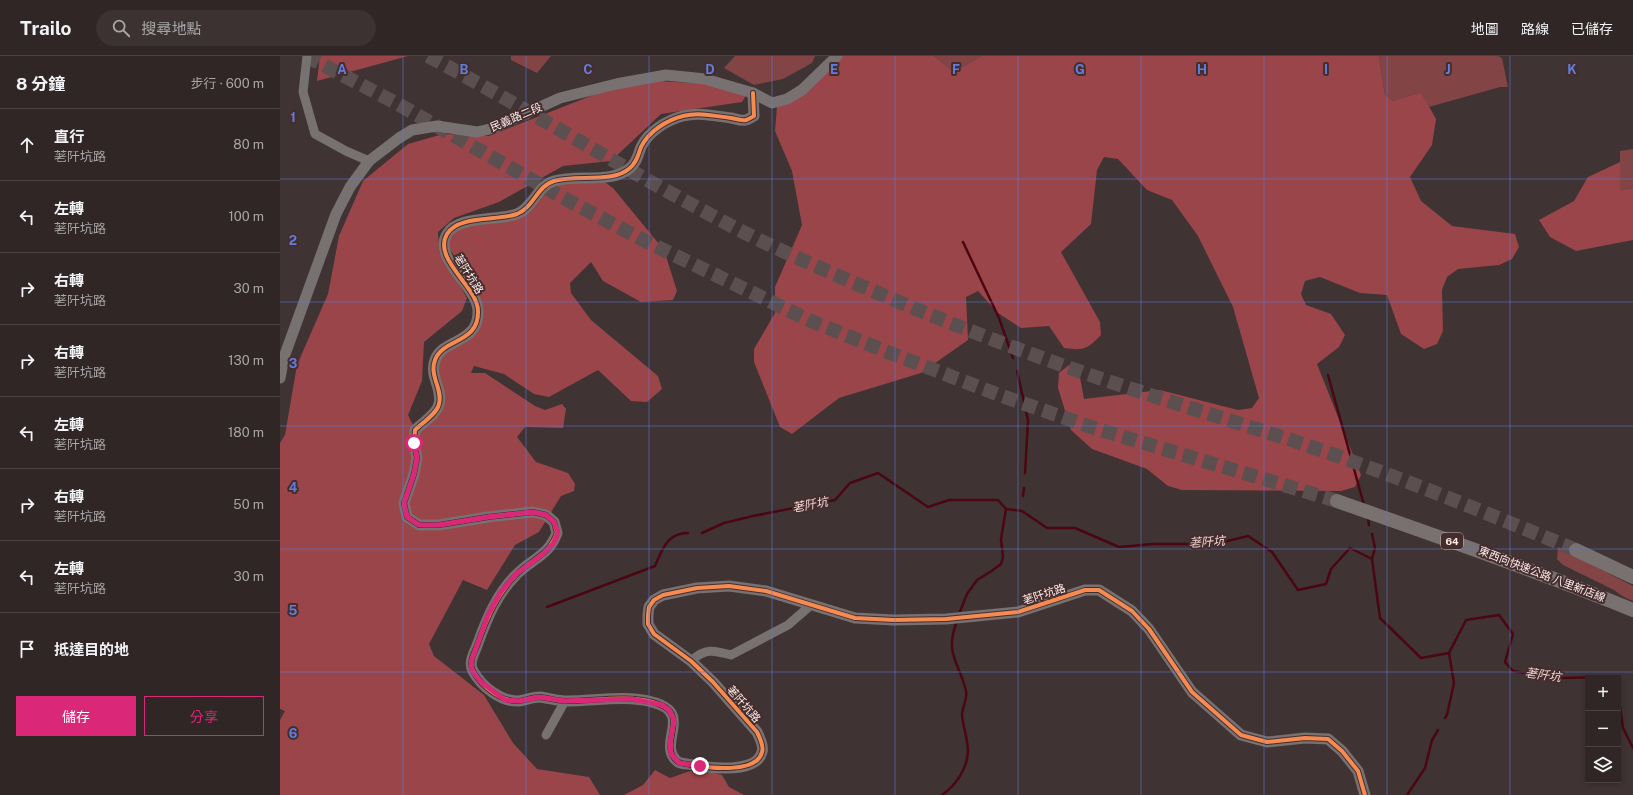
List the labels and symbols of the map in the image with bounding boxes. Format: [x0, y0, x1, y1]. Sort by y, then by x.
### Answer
text: A [337, 62, 347, 77]
text: B [460, 62, 469, 77]
text: C [583, 62, 593, 77]
text: D [705, 62, 715, 77]
text: E [830, 62, 838, 77]
text: F [952, 62, 960, 77]
text: G [1075, 62, 1085, 77]
text: H [1197, 62, 1207, 77]
text: I [1324, 62, 1328, 77]
text: J [1445, 62, 1451, 77]
text: K [1567, 62, 1577, 77]
street label: 民義路二段 [488, 101, 544, 133]
text: 1 [290, 110, 296, 125]
text: 2 [289, 233, 297, 248]
street label: 荖阡坑路 [452, 252, 486, 296]
text: 3 [289, 356, 298, 371]
route start [405, 434, 423, 452]
text: 4 [289, 480, 298, 495]
water label: 荖阡坑 [791, 494, 831, 515]
road number: 64 [1441, 533, 1463, 549]
water label: 荖阡坑 [1189, 534, 1227, 550]
street label: 東西向快速公路 八里新店線 [1477, 544, 1607, 604]
street label: 荖阡坑路 [1021, 581, 1067, 607]
text: 5 [289, 603, 298, 618]
water label: 荖阡坑 [1524, 666, 1564, 685]
street label: 荖阡坑路 [725, 683, 763, 725]
text: 6 [289, 726, 298, 741]
route end [691, 757, 709, 775]

